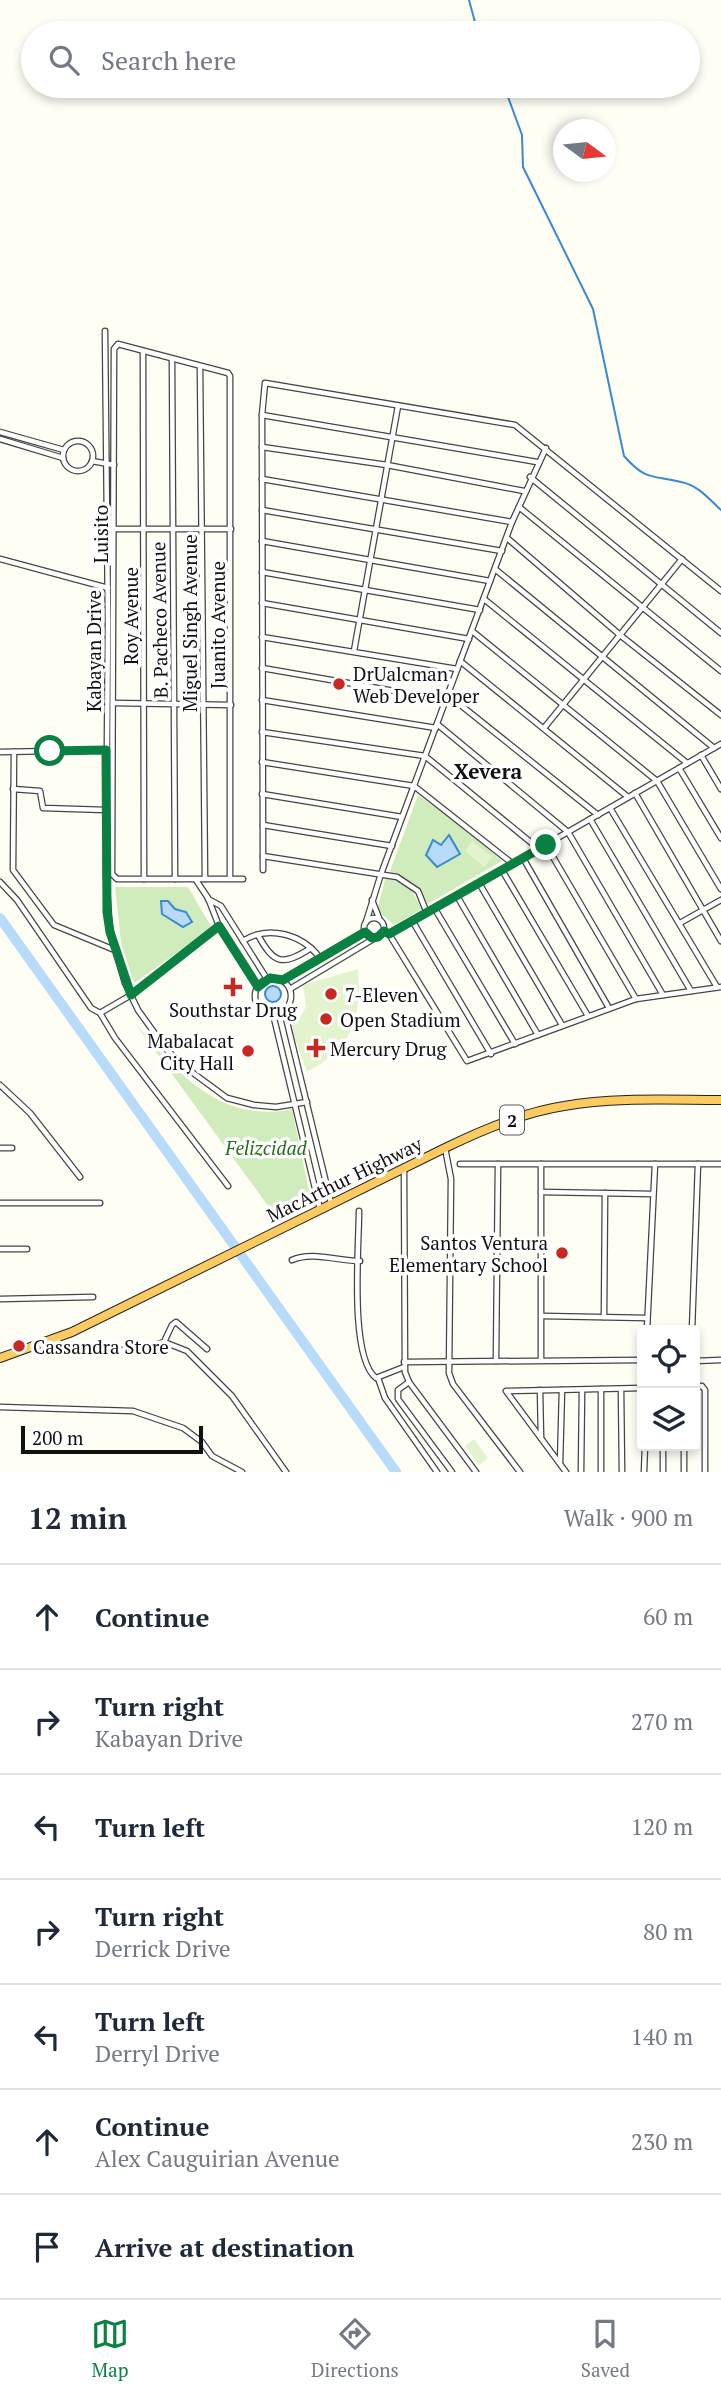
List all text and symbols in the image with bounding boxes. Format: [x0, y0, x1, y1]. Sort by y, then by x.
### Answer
search box [21, 21, 700, 98]
icon: search [45, 41, 83, 79]
text: Search here [101, 43, 236, 77]
north arrow [553, 119, 616, 182]
street label: Luisito [88, 505, 113, 563]
street label: Miguel Singh Avenue [177, 534, 202, 712]
street label: B. Pacheco Avenue [145, 541, 173, 699]
street label: Juanito Avenue [205, 561, 230, 689]
street label: Roy Avenue [118, 567, 143, 665]
street label: Kabayan Drive [81, 590, 106, 712]
place label: DrUalcman Web Developer [353, 661, 480, 708]
marker: DrUalcman Web Developer [331, 676, 347, 692]
route start [34, 735, 65, 766]
district label: Xevera [454, 757, 522, 785]
route end [530, 829, 561, 860]
marker: Southstar Drug [225, 979, 241, 995]
place label: 7-Eleven [345, 982, 418, 1007]
marker: 7-Eleven [323, 986, 339, 1002]
place label: Southstar Drug [169, 997, 298, 1022]
place label: Open Stadium [340, 1007, 461, 1032]
marker: Open Stadium [318, 1011, 334, 1027]
place label: Mabalacat City Hall [147, 1028, 234, 1075]
place label: Mercury Drug [330, 1036, 448, 1061]
marker: Mercury Drug [308, 1040, 324, 1056]
marker: Mabalacat City Hall [240, 1043, 256, 1059]
road number: 2 [500, 1106, 524, 1134]
street label: MacArthur Highway [262, 1130, 426, 1227]
park label: Felizcidad [224, 1135, 308, 1160]
place label: Santos Ventura Elementary School [389, 1230, 548, 1277]
marker: Santos Ventura Elementary School [554, 1245, 570, 1261]
map controls [637, 1325, 700, 1451]
button: locate [637, 1325, 700, 1388]
place label: Cassandra Store [33, 1334, 169, 1359]
marker: Cassandra Store [11, 1338, 27, 1354]
button: layers [637, 1388, 700, 1451]
scale bar [21, 1423, 203, 1455]
text: 200 m [32, 1425, 83, 1450]
text: 12 min [28, 1498, 127, 1538]
text: Walk · 900 m [564, 1502, 693, 1533]
icon: ahead [28, 1598, 66, 1636]
text: Continue [95, 1600, 209, 1634]
text: 60 m [643, 1601, 693, 1632]
text: Turn right [95, 1689, 224, 1723]
icon: right [28, 1703, 66, 1741]
text: 270 m [631, 1706, 693, 1737]
text: Kabayan Drive [95, 1723, 243, 1754]
icon: left [28, 1808, 66, 1846]
text: Turn left [95, 1810, 205, 1844]
text: 120 m [631, 1811, 693, 1842]
text: Turn right [95, 1899, 224, 1933]
icon: right [28, 1913, 66, 1951]
text: 80 m [643, 1916, 693, 1947]
text: Derrick Drive [95, 1933, 230, 1964]
text: Turn left [95, 2004, 205, 2038]
icon: left [28, 2018, 66, 2056]
text: 140 m [631, 2021, 693, 2052]
text: Derryl Drive [95, 2038, 220, 2069]
text: Continue [95, 2109, 209, 2143]
icon: ahead [28, 2123, 66, 2161]
text: 230 m [631, 2126, 693, 2157]
text: Alex Cauguirian Avenue [95, 2143, 340, 2174]
icon: arrive [28, 2228, 66, 2266]
text: Arrive at destination [95, 2230, 354, 2264]
tab: Map [91, 2315, 129, 2382]
tab: Directions [311, 2315, 399, 2382]
tab: Saved [581, 2315, 630, 2382]

